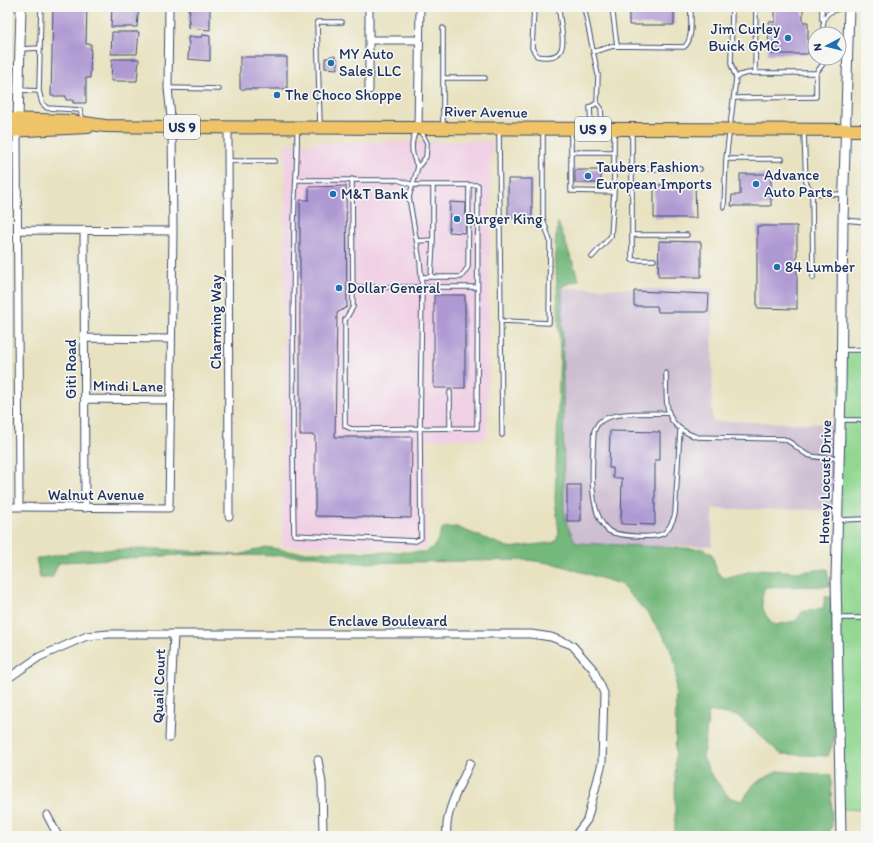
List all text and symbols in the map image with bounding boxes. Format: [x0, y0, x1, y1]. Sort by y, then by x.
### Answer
place label: Jim Curley Buick GMC [708, 20, 780, 55]
north arrow [807, 26, 847, 66]
marker: Jim Curley Buick GMC [783, 33, 793, 43]
text: N [811, 43, 824, 52]
place label: MY Auto Sales LLC [339, 45, 402, 80]
marker: MY Auto Sales LLC [326, 58, 336, 68]
place label: The Choco Shoppe [285, 86, 402, 104]
marker: The Choco Shoppe [272, 90, 282, 100]
street label: River Avenue [444, 102, 528, 122]
road number: US 9 [164, 115, 200, 139]
road number: US 9 [575, 117, 611, 141]
place label: Taubers Fashion European Imports [596, 158, 712, 193]
place label: Advance Auto Parts [764, 166, 833, 201]
marker: Taubers Fashion European Imports [583, 171, 593, 181]
marker: Advance Auto Parts [751, 179, 761, 189]
place label: M&T Bank [341, 185, 408, 203]
marker: M&T Bank [328, 189, 338, 199]
place label: Burger King [465, 210, 543, 228]
marker: Burger King [452, 214, 462, 224]
place label: 84 Lumber [785, 258, 855, 276]
marker: 84 Lumber [772, 262, 782, 272]
street label: Charming Way [207, 275, 225, 369]
place label: Dollar General [347, 279, 441, 297]
marker: Dollar General [334, 283, 344, 293]
street label: Giti Road [62, 339, 80, 399]
street label: Mindi Lane [93, 376, 163, 396]
street label: Honey Locust Drive [815, 420, 835, 544]
street label: Walnut Avenue [48, 486, 144, 504]
street label: Enclave Boulevard [329, 612, 447, 630]
street label: Quail Court [149, 648, 169, 724]

